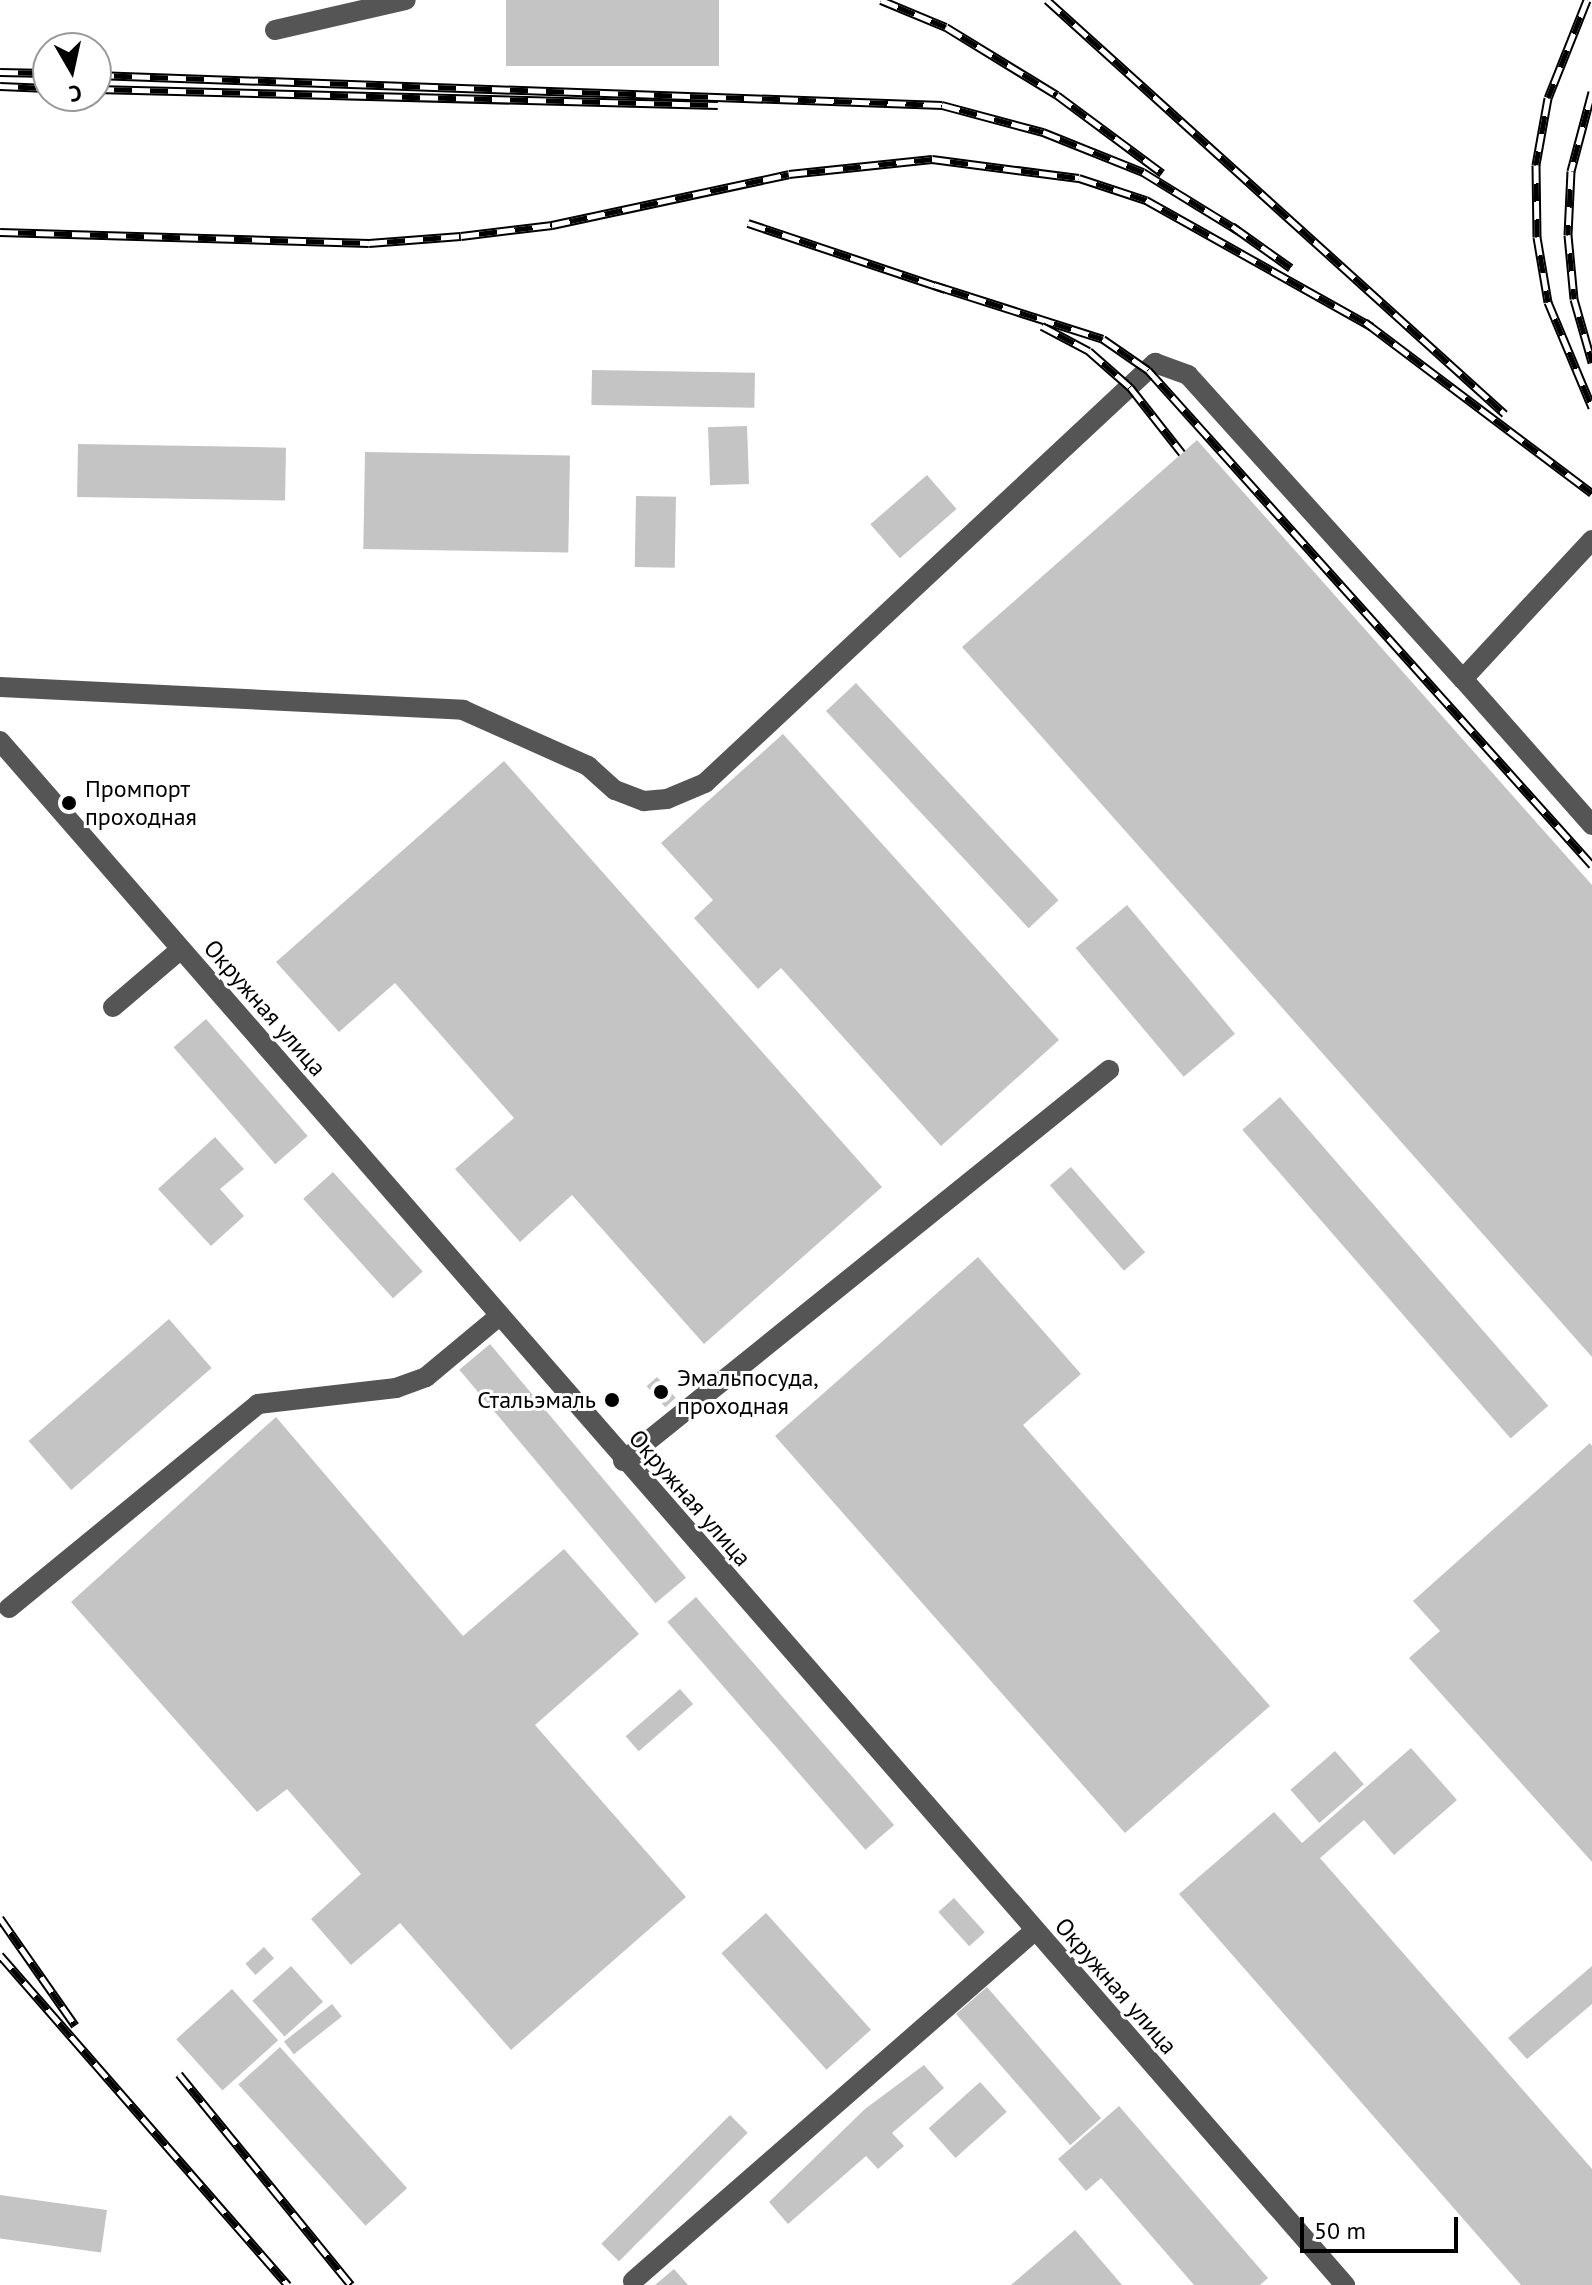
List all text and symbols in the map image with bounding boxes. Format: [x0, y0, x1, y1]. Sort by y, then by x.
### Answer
north arrow [32, 32, 112, 112]
text: С [67, 79, 84, 109]
place label: Промпорт проходная [85, 775, 197, 831]
marker: Промпорт проходная [60, 794, 78, 812]
street label: Окружная улица [198, 934, 332, 1082]
place label: Эмальпосуда, проходная [677, 1364, 819, 1420]
marker: Эмальпосуда, проходная [652, 1383, 670, 1401]
place label: Стальэмаль [477, 1386, 596, 1414]
marker: Стальэмаль [603, 1391, 621, 1409]
street label: Окружная улица [623, 1424, 757, 1572]
street label: Окружная улица [1049, 1912, 1183, 2060]
scale bar [1304, 2201, 1462, 2251]
text: 50 m [1314, 2215, 1366, 2246]

